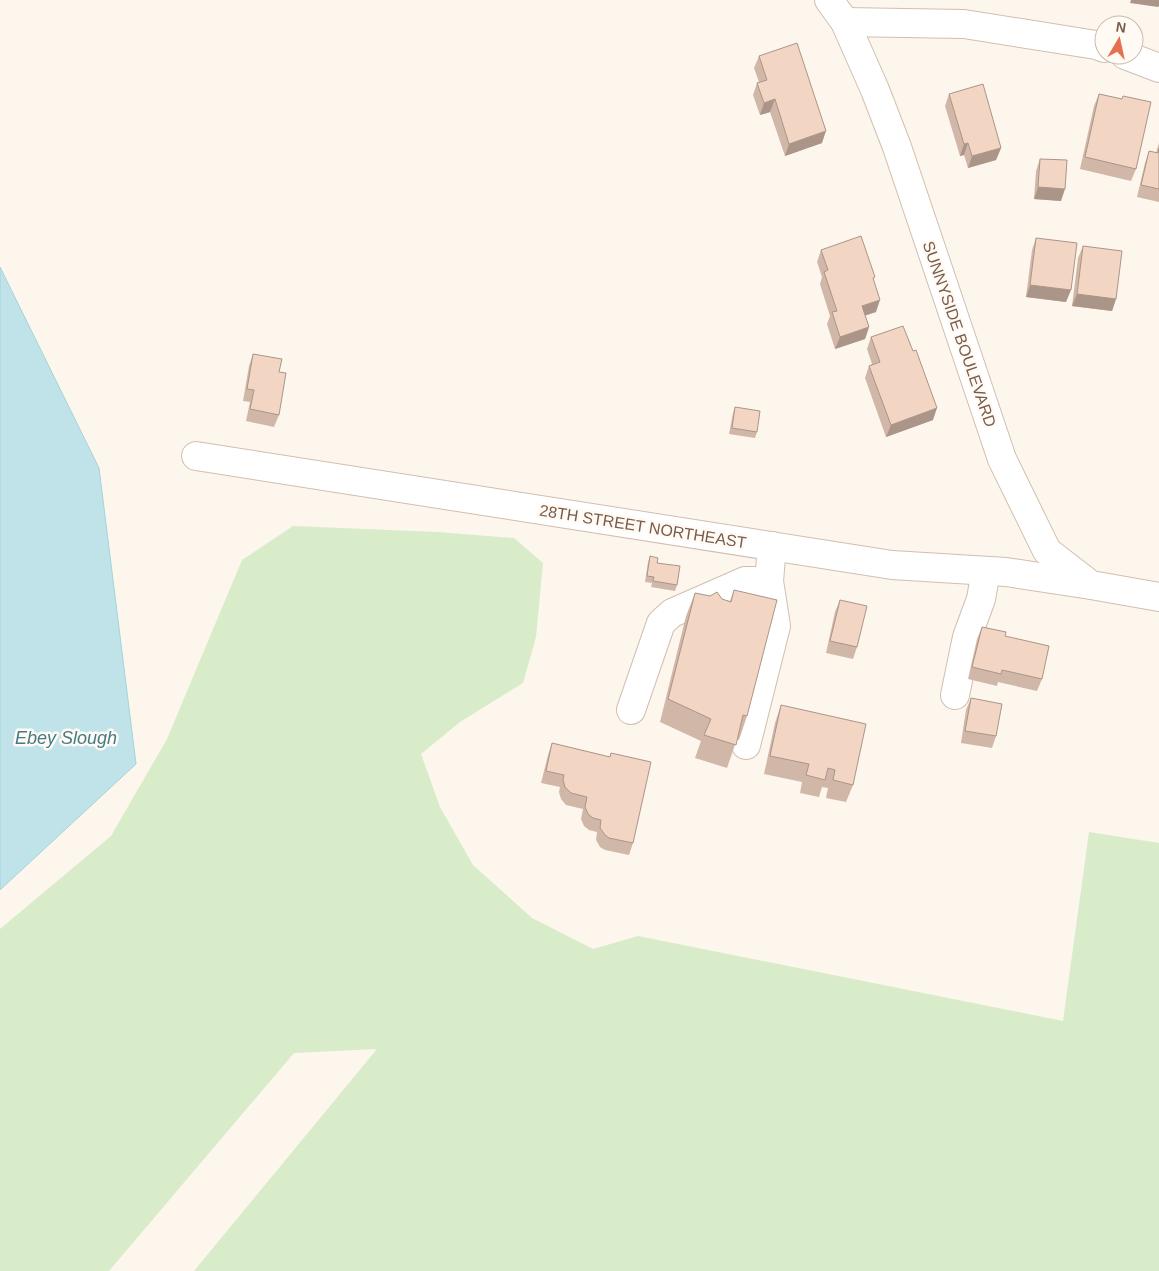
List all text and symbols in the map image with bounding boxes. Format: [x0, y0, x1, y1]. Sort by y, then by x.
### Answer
north arrow [1094, 15, 1144, 65]
text: N [1115, 18, 1127, 36]
street label: SUNNYSIDE BOULEVARD [920, 239, 999, 429]
street label: 28TH STREET NORTHEAST [538, 502, 748, 551]
water label: Ebey Slough [15, 728, 117, 748]

